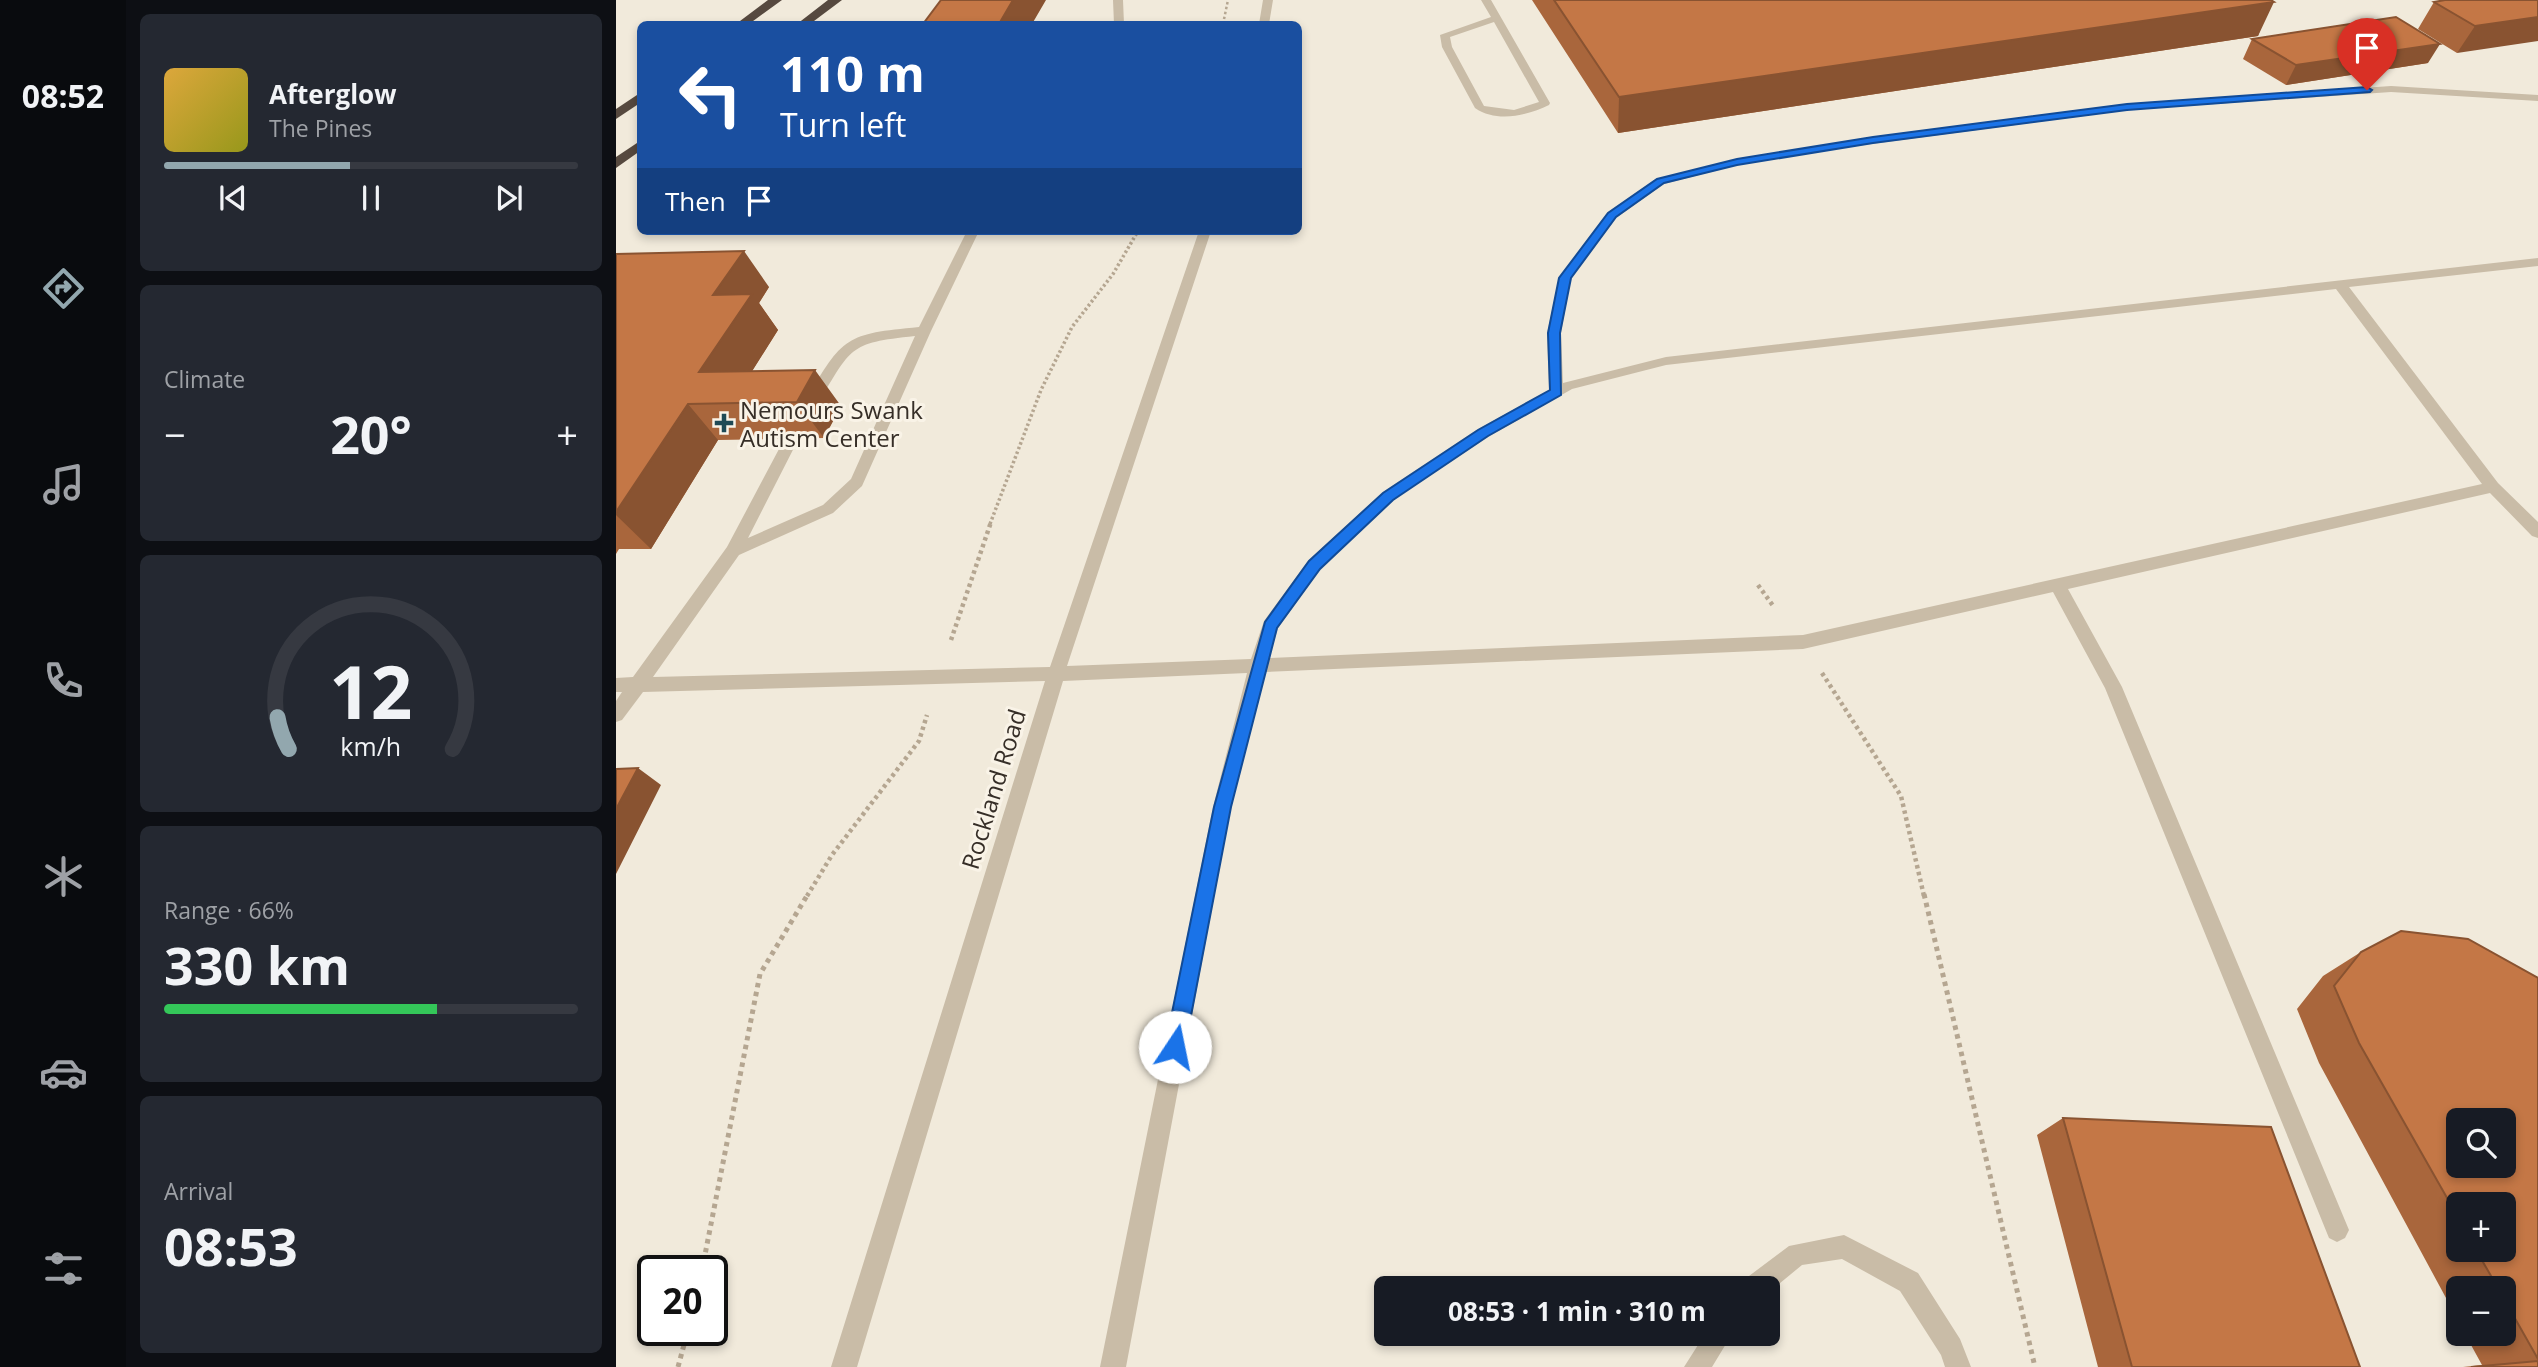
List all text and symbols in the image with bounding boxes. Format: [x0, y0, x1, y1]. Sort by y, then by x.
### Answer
pin [2337, 18, 2397, 90]
icon: arrive [2348, 29, 2386, 67]
text: 110 m [780, 40, 925, 106]
icon: left [665, 49, 756, 140]
text: 08:52 [22, 74, 104, 117]
text: Afterglow [269, 76, 396, 112]
text: Turn left [780, 103, 906, 146]
text: The Pines [269, 112, 372, 144]
icon: previous [214, 179, 252, 217]
icon: pause [352, 179, 390, 217]
icon: next [490, 179, 528, 217]
icon: arrive [740, 182, 778, 220]
text: Then [665, 183, 726, 219]
icon: directions [39, 264, 88, 313]
text: Climate [164, 363, 245, 395]
place label: Nemours Swank Autism Center [740, 393, 923, 454]
text: 20° [330, 398, 412, 469]
text: − [164, 408, 186, 460]
text: + [556, 408, 578, 460]
marker: Nemours Swank Autism Center [714, 413, 734, 433]
icon: music [39, 460, 88, 509]
text: 12 [329, 642, 413, 741]
icon: phone [39, 656, 88, 705]
street label: Rockland Road [953, 705, 1033, 873]
text: km/h [341, 729, 401, 763]
icon: climate [39, 852, 88, 901]
text: Range · 66% [164, 894, 294, 926]
text: 330 km [164, 929, 350, 1000]
position arrow [1138, 1010, 1212, 1084]
icon: car [39, 1048, 88, 1097]
map controls [2446, 1108, 2516, 1346]
button: search [2446, 1108, 2516, 1178]
text: Arrival [164, 1175, 233, 1207]
button: + [2446, 1192, 2516, 1262]
text: 08:53 [164, 1210, 298, 1281]
icon: filters [39, 1244, 88, 1293]
speed limit sign: 20 [637, 1255, 728, 1346]
button: − [2446, 1276, 2516, 1346]
text: 08:53 · 1 min · 310 m [1448, 1293, 1706, 1329]

